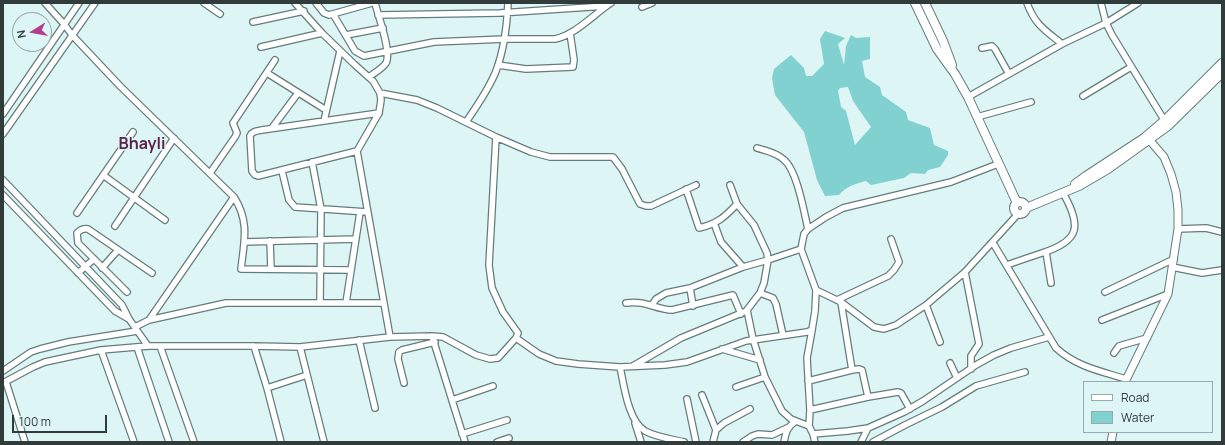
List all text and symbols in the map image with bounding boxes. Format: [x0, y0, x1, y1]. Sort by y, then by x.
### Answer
north arrow [12, 12, 52, 52]
text: N [13, 29, 29, 40]
district label: Bhayli [119, 135, 165, 155]
legend [1083, 381, 1213, 433]
text: Road [1121, 389, 1149, 406]
scale bar [14, 407, 109, 433]
text: Water [1121, 409, 1154, 426]
text: 100 m [19, 413, 51, 430]

